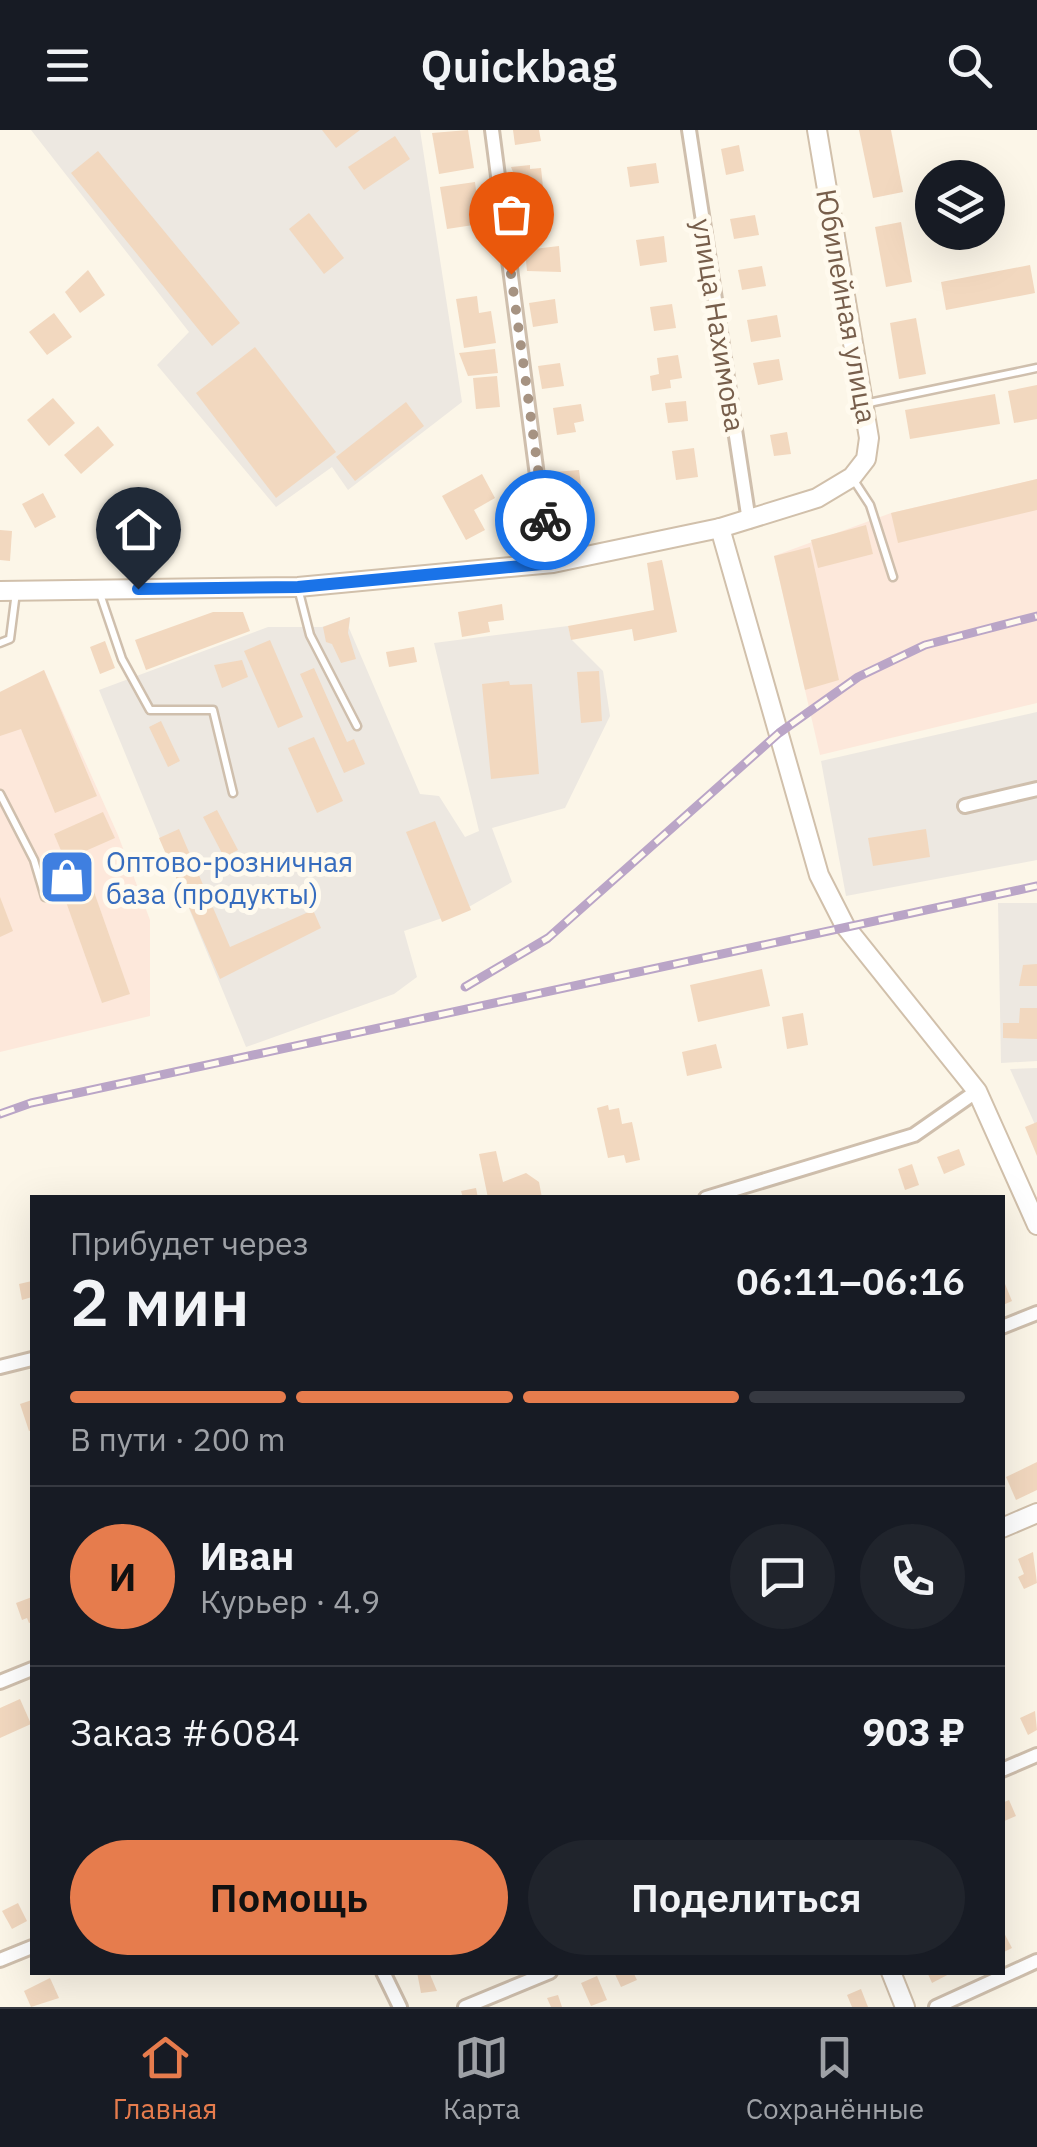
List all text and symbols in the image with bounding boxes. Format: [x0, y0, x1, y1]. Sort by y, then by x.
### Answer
text: Quickbag [421, 36, 616, 94]
icon: menu [40, 38, 95, 93]
icon: search [942, 38, 997, 93]
map controls [915, 160, 1005, 250]
button: layers [915, 160, 1005, 250]
pin [469, 172, 554, 275]
street label: Юбилейная улица [808, 186, 886, 426]
icon: bag [484, 187, 539, 242]
street label: улица Нахимова [684, 216, 754, 434]
courier [495, 470, 595, 570]
pin [96, 487, 181, 590]
icon: bike [518, 493, 573, 548]
icon: home [111, 502, 166, 557]
place label: Оптово-розничная база (продукты) [106, 843, 353, 912]
shop icon: Оптово-розничная база (продукты) [37, 847, 97, 907]
text: Прибудет через [70, 1222, 309, 1264]
text: 06:11–06:16 [736, 1256, 965, 1305]
text: 2 мин [70, 1259, 250, 1344]
text: В пути · 200 m [70, 1418, 286, 1460]
button: chat [730, 1524, 835, 1629]
button: phone [860, 1524, 965, 1629]
text: Иван [200, 1531, 294, 1580]
text: И [109, 1552, 136, 1601]
text: Курьер · 4.9 [200, 1580, 380, 1622]
text: Заказ #6084 [70, 1707, 300, 1756]
text: 903 ₽ [863, 1707, 965, 1756]
button: Помощь [70, 1840, 508, 1955]
button: Поделиться [528, 1840, 965, 1955]
tab: Главная [113, 2030, 217, 2127]
tab: Карта [443, 2030, 520, 2127]
tab: Сохранённые [746, 2030, 924, 2127]

